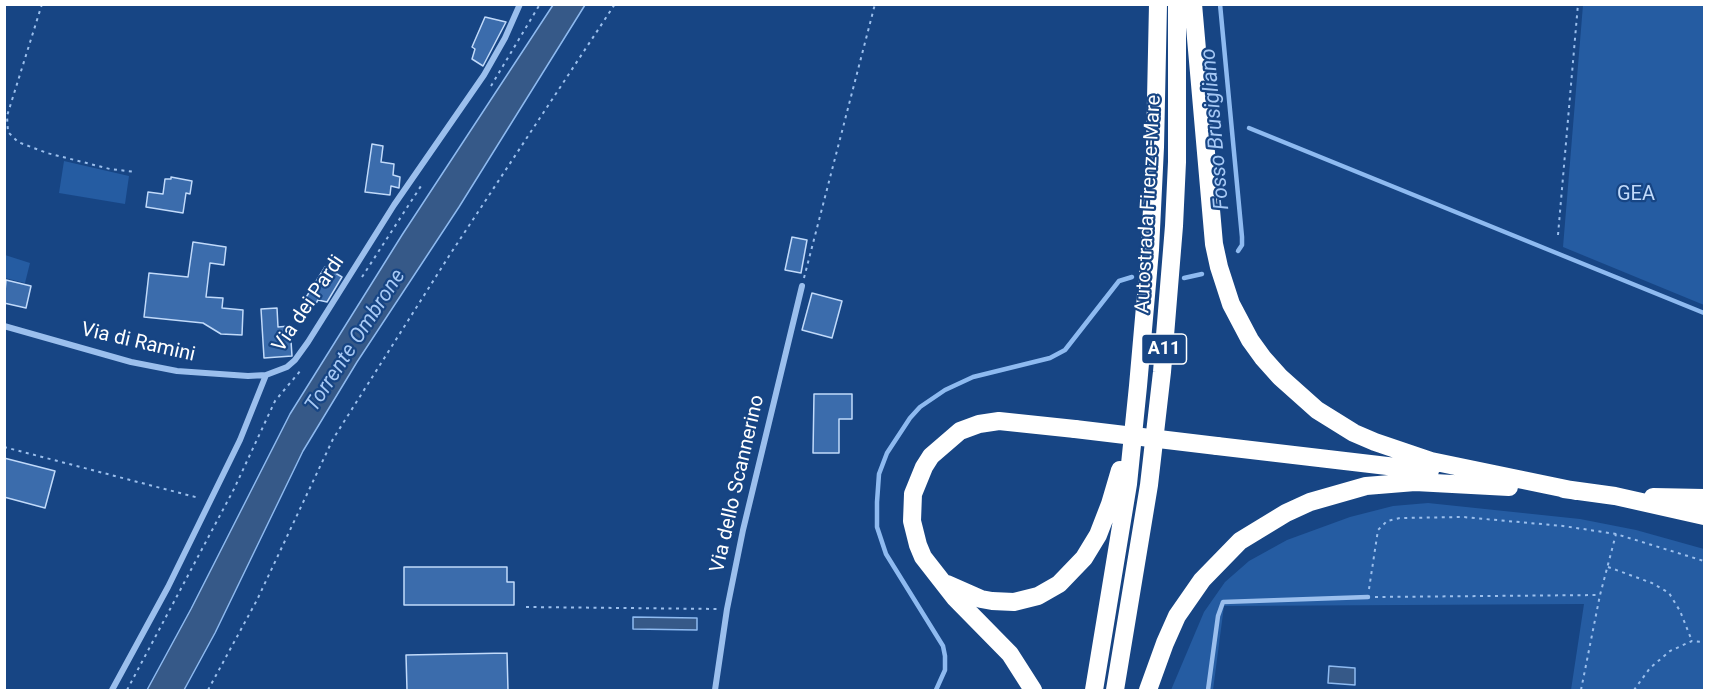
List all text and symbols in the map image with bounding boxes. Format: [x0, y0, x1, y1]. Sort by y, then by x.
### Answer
water label: Fosso Brusigliano [1196, 47, 1236, 211]
street label: Autostrada Firenze-Mare [1131, 94, 1167, 314]
park label: GEA [1617, 183, 1655, 207]
street label: Via dei Pardi [268, 251, 350, 357]
water label: Torrente Ombrone [301, 265, 411, 417]
street label: Via di Ramini [79, 318, 197, 368]
road number: A11 [1142, 334, 1186, 364]
street label: Via dello Scannerino [706, 393, 770, 575]

